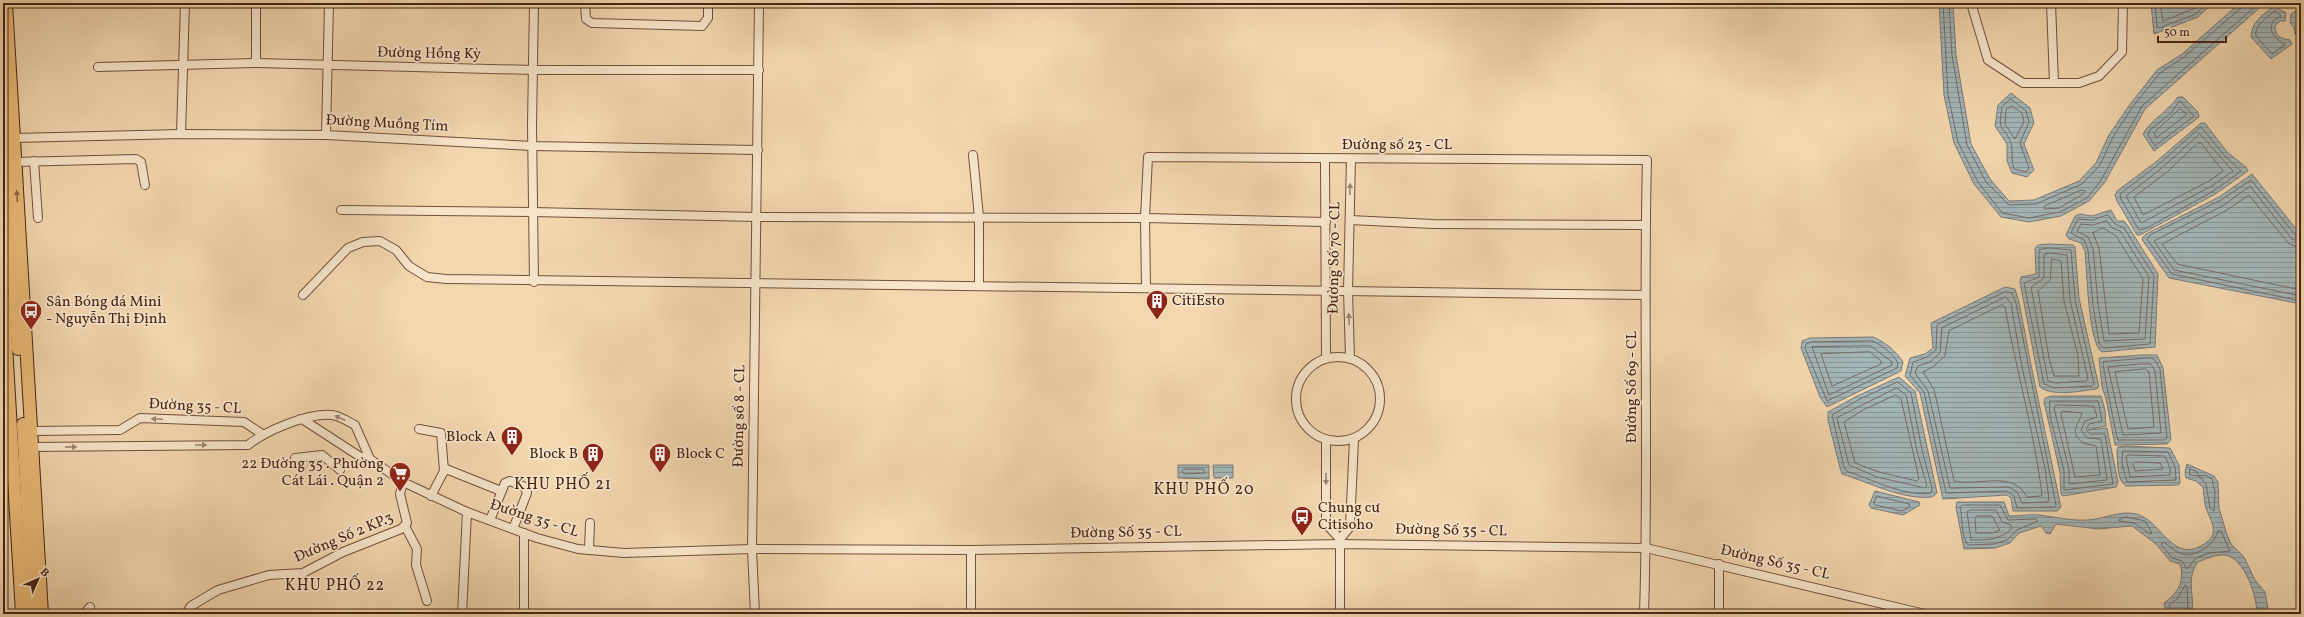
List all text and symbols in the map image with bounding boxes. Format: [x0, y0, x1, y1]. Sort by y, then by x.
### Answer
scale bar [2158, 18, 2226, 44]
text: 50 m [2164, 25, 2190, 41]
street label: Đường Hồng Kỳ [377, 43, 481, 65]
street label: Đường Muồng Tím [325, 110, 449, 138]
street label: Đường số 23 - CL [1342, 135, 1453, 156]
one-way arrow [1347, 182, 1353, 195]
one-way arrow [14, 189, 20, 202]
street label: Đường Số 70 - CL [1324, 201, 1346, 314]
building icon: CitiEsto [1144, 288, 1170, 321]
place label: CitiEsto [1172, 291, 1225, 312]
place label: Sân Bóng đá Mini - Nguyễn Thị Định [46, 292, 167, 330]
bus stop icon: Sân Bóng đá Mini - Nguyễn Thị Định [18, 298, 44, 331]
one-way arrow [1345, 313, 1352, 325]
street label: Đường Số 69 - CL [1622, 330, 1643, 443]
street label: Đường số 8 - CL [729, 364, 751, 468]
street label: Đường 35 - CL [148, 394, 242, 420]
one-way arrow [151, 415, 163, 422]
one-way arrow [335, 415, 346, 421]
building icon: Block A [499, 424, 525, 457]
place label: Block A [446, 427, 496, 448]
building icon: Block B [580, 441, 606, 474]
building icon: Block C [647, 441, 673, 474]
one-way arrow [195, 442, 208, 448]
one-way arrow [65, 443, 77, 450]
place label: Block B [529, 444, 578, 465]
place label: Block C [676, 444, 725, 465]
place label: 22 Đường 35 . Phường Cát Lái . Quận 2 [241, 454, 384, 492]
supermarket icon: 22 Đường 35 . Phường Cát Lái . Quận 2 [387, 460, 413, 493]
district label: KHU PHỐ 21 [514, 472, 612, 496]
one-way arrow [1323, 473, 1329, 486]
district label: KHU PHỐ 20 [1153, 477, 1255, 501]
street label: Đường 35 - CL [487, 495, 582, 543]
place label: Chung cư Citisoho [1318, 498, 1381, 536]
bus stop icon: Chung cư Citisoho [1289, 504, 1315, 537]
street label: Đường Số 2 KP.3 [291, 508, 397, 568]
street label: Đường Số 35 - CL [1395, 520, 1508, 542]
street label: Đường Số 35 - CL [1070, 522, 1183, 544]
street label: Đường Số 35 - CL [1718, 540, 1832, 586]
north arrow [18, 559, 58, 599]
text: B [36, 565, 52, 581]
district label: KHU PHỐ 22 [285, 573, 385, 597]

